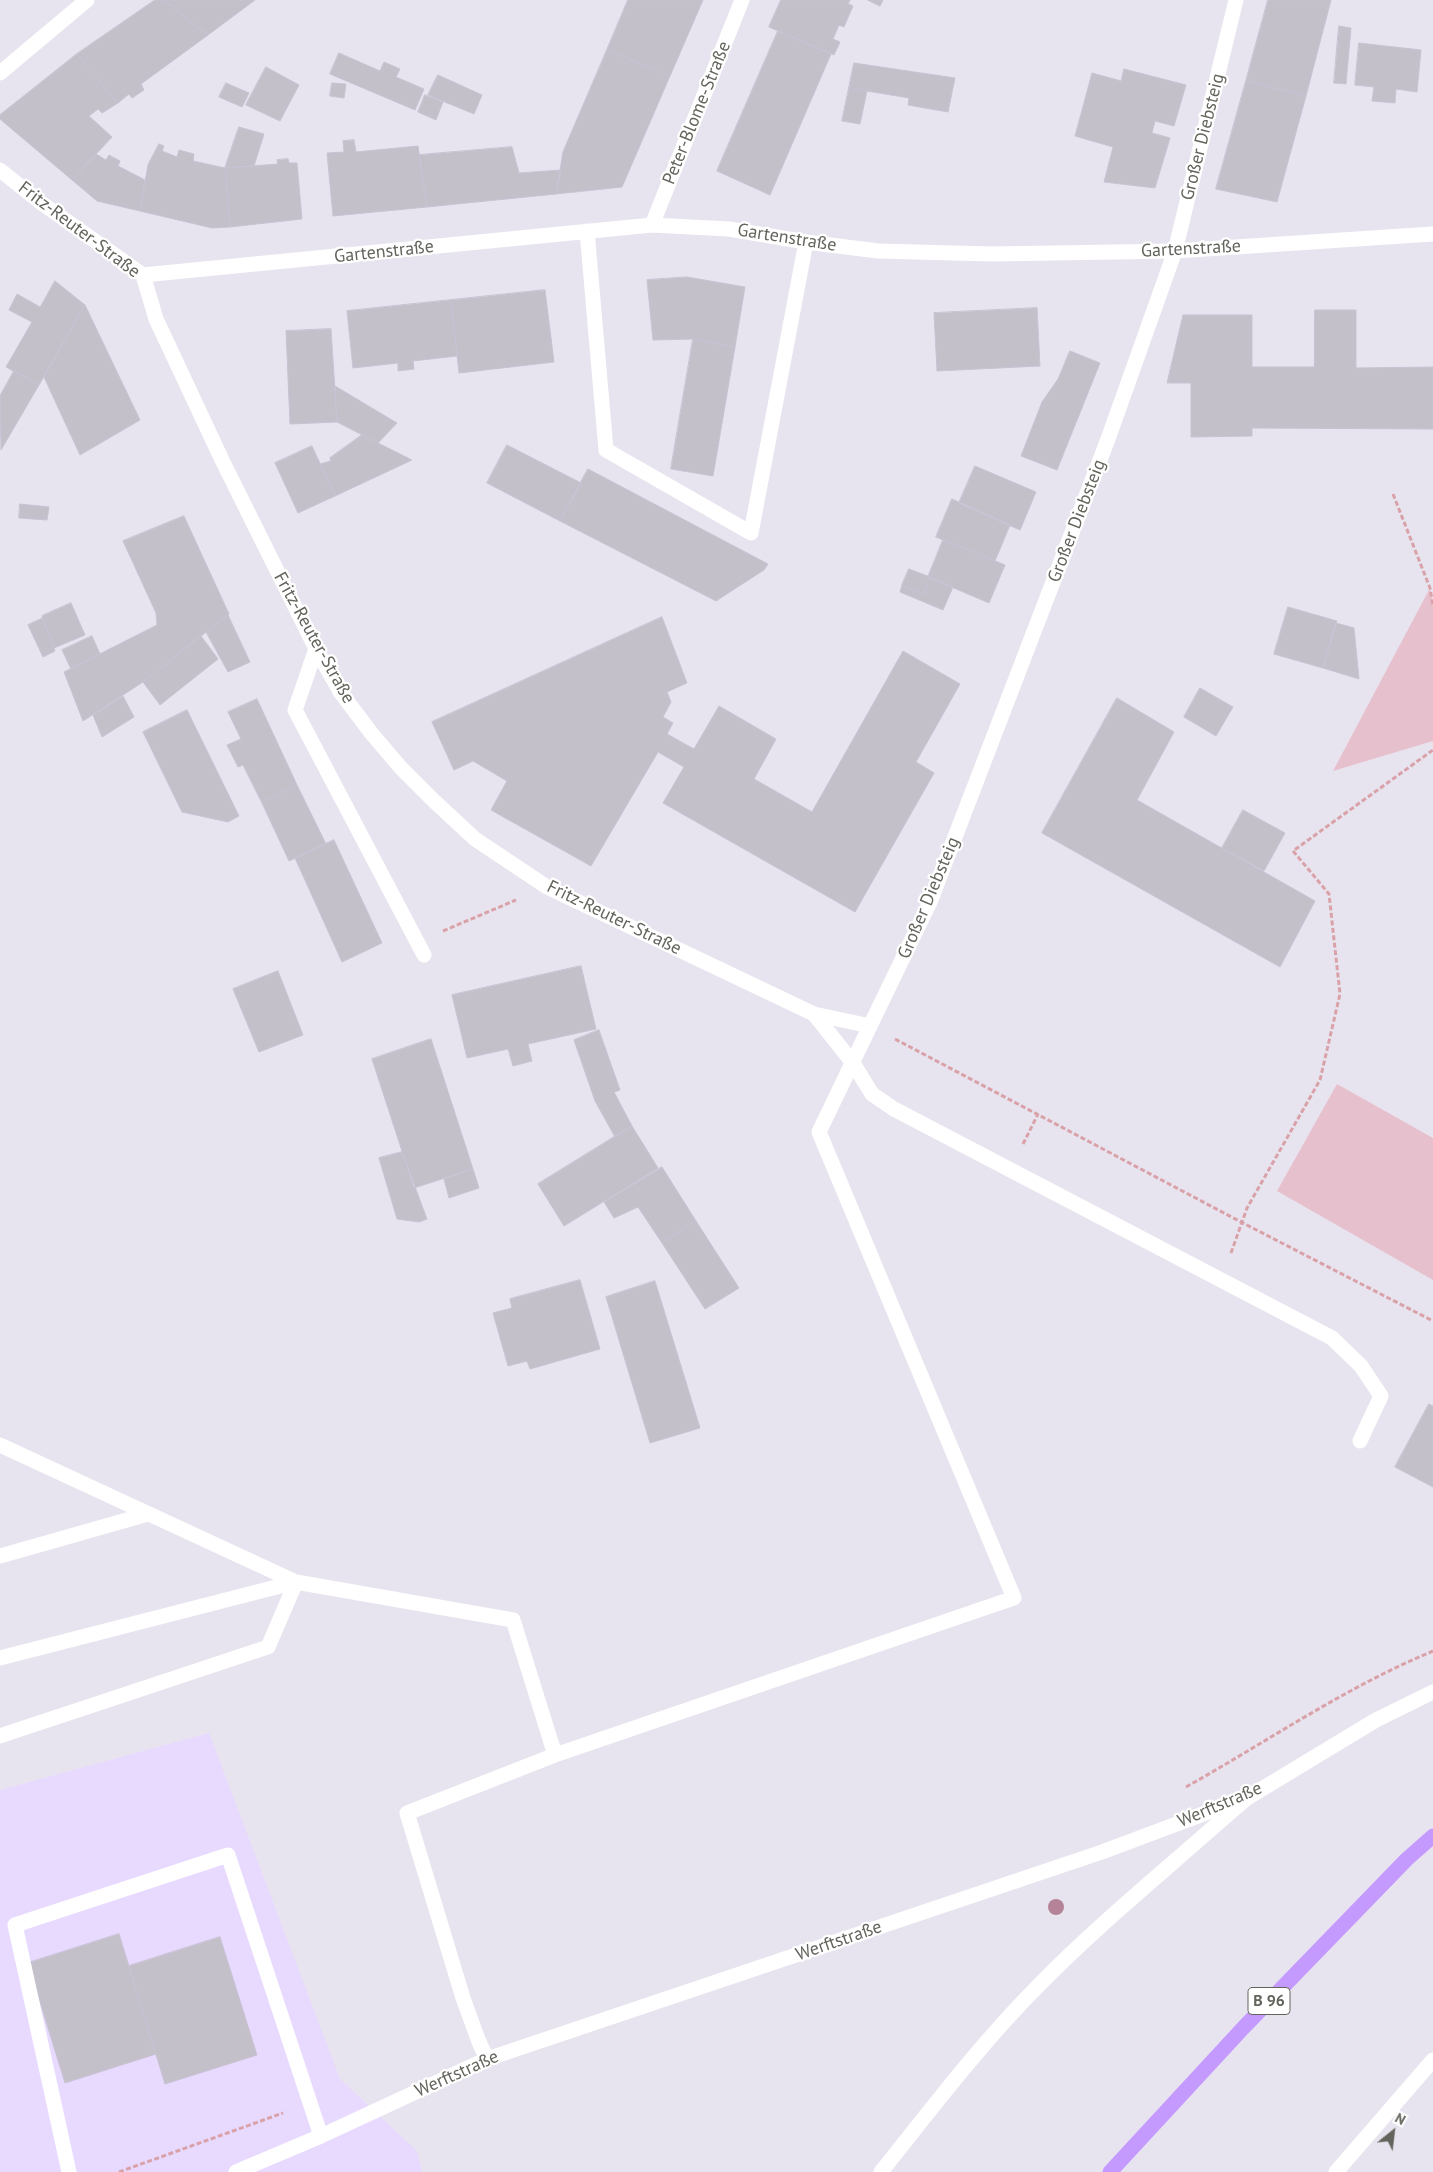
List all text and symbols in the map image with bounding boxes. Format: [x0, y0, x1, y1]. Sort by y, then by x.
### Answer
street label: Peter-Blome-Straße [658, 38, 736, 188]
street label: Großer Diebsteig [1177, 71, 1229, 203]
street label: Fritz-Reuter-Straße [14, 177, 144, 283]
street label: Gartenstraße [736, 220, 838, 256]
street label: Gartenstraße [333, 236, 435, 268]
street label: Gartenstraße [1140, 236, 1242, 262]
street label: Großer Diebsteig [1044, 456, 1110, 586]
street label: Fritz-Reuter-Straße [269, 568, 359, 708]
street label: Großer Diebsteig [894, 834, 964, 962]
street label: Fritz-Reuter-Straße [543, 876, 685, 960]
street label: Werftstraße [1175, 1778, 1265, 1832]
street label: Werftstraße [793, 1916, 885, 1966]
road number: B 96 [1248, 1988, 1290, 2014]
street label: Werftstraße [412, 2046, 502, 2102]
north arrow [1368, 2107, 1418, 2157]
text: N [1392, 2109, 1409, 2129]

